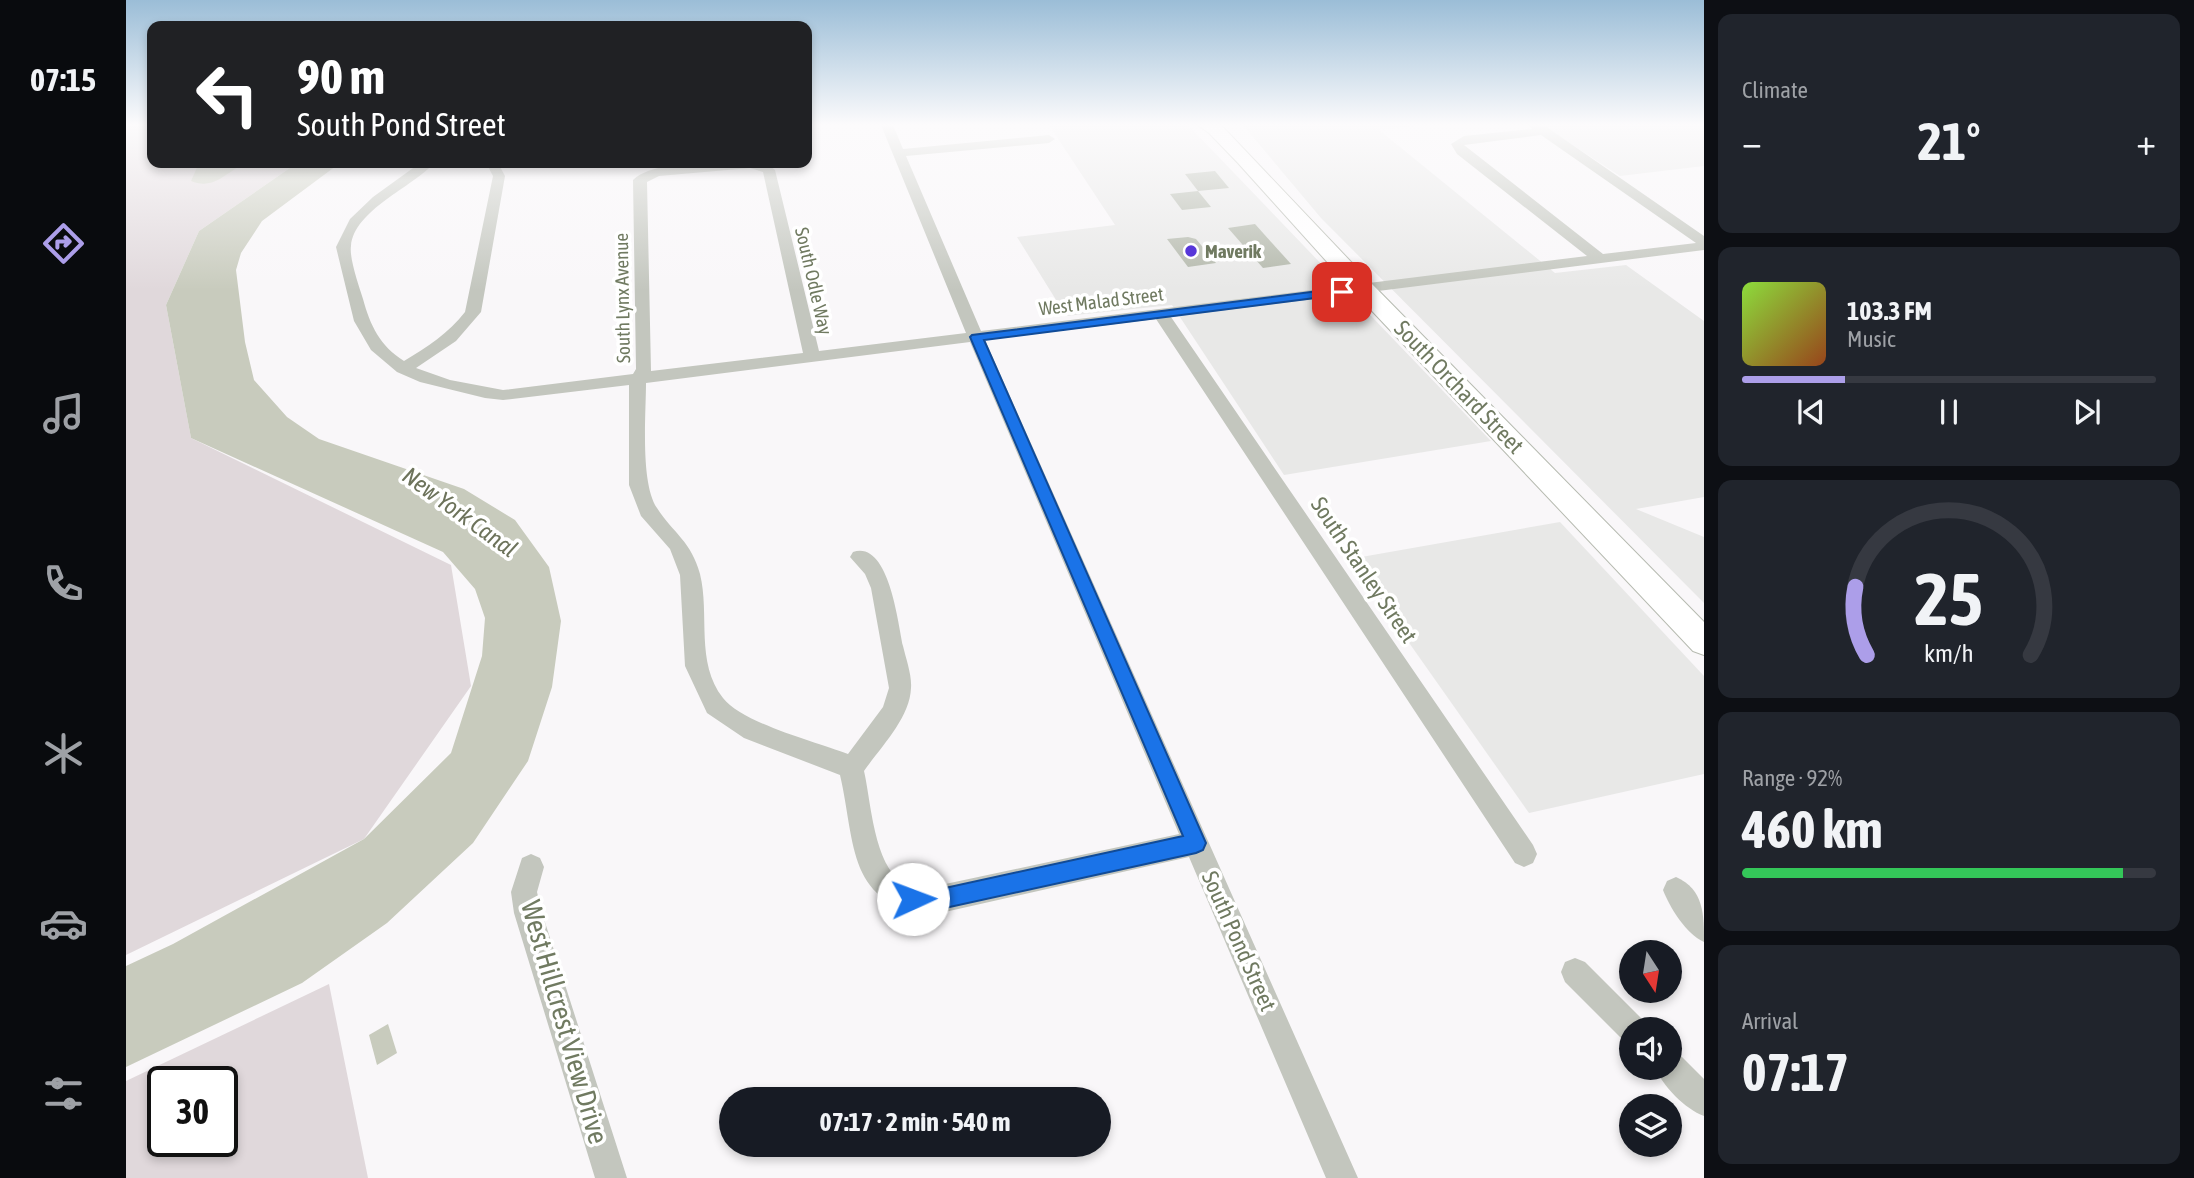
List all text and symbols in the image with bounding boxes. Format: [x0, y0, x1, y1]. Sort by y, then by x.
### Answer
text: 90 m [297, 48, 385, 104]
icon: left [182, 49, 273, 140]
text: 07:15 [30, 61, 96, 98]
text: Climate [1742, 77, 1808, 103]
text: South Pond Street [297, 106, 506, 143]
text: 21° [1917, 111, 1981, 171]
text: − [1742, 120, 1762, 163]
text: + [2136, 120, 2156, 163]
icon: directions [39, 219, 88, 268]
street label: South Odle Way [791, 225, 837, 337]
street label: South Lynx Avenue [610, 233, 634, 363]
place label: Maverik [1205, 240, 1262, 262]
marker: Maverik [1183, 243, 1199, 259]
pin [1312, 262, 1372, 322]
icon: arrive [1323, 273, 1361, 311]
street label: West Malad Street [1037, 282, 1165, 320]
text: 103.3 FM [1847, 296, 1932, 326]
street label: South Orchard Street [1389, 315, 1529, 459]
text: Music [1847, 326, 1895, 352]
icon: music [39, 389, 88, 438]
icon: previous [1792, 393, 1830, 431]
icon: pause [1930, 393, 1968, 431]
icon: next [2068, 393, 2106, 431]
water label: New York Canal [397, 461, 523, 563]
street label: South Stanley Street [1306, 492, 1422, 648]
text: 25 [1915, 557, 1983, 640]
icon: phone [39, 559, 88, 608]
text: km/h [1924, 639, 1974, 667]
icon: climate [39, 729, 88, 778]
text: Range · 92% [1742, 765, 1842, 791]
text: 460 km [1742, 799, 1883, 859]
position arrow [876, 862, 950, 936]
street label: South Pond Street [1197, 867, 1281, 1015]
street label: West Hillcrest View Drive [515, 897, 615, 1147]
icon: car [39, 899, 88, 948]
north arrow [1619, 940, 1682, 1003]
map controls [1619, 940, 1682, 1157]
text: Arrival [1742, 1008, 1798, 1034]
button: sound [1619, 1017, 1682, 1080]
text: 07:17 [1742, 1042, 1849, 1102]
speed limit sign: 30 [147, 1066, 238, 1157]
icon: filters [39, 1069, 88, 1118]
button: layers [1619, 1094, 1682, 1157]
text: 07:17 · 2 min · 540 m [820, 1107, 1010, 1137]

